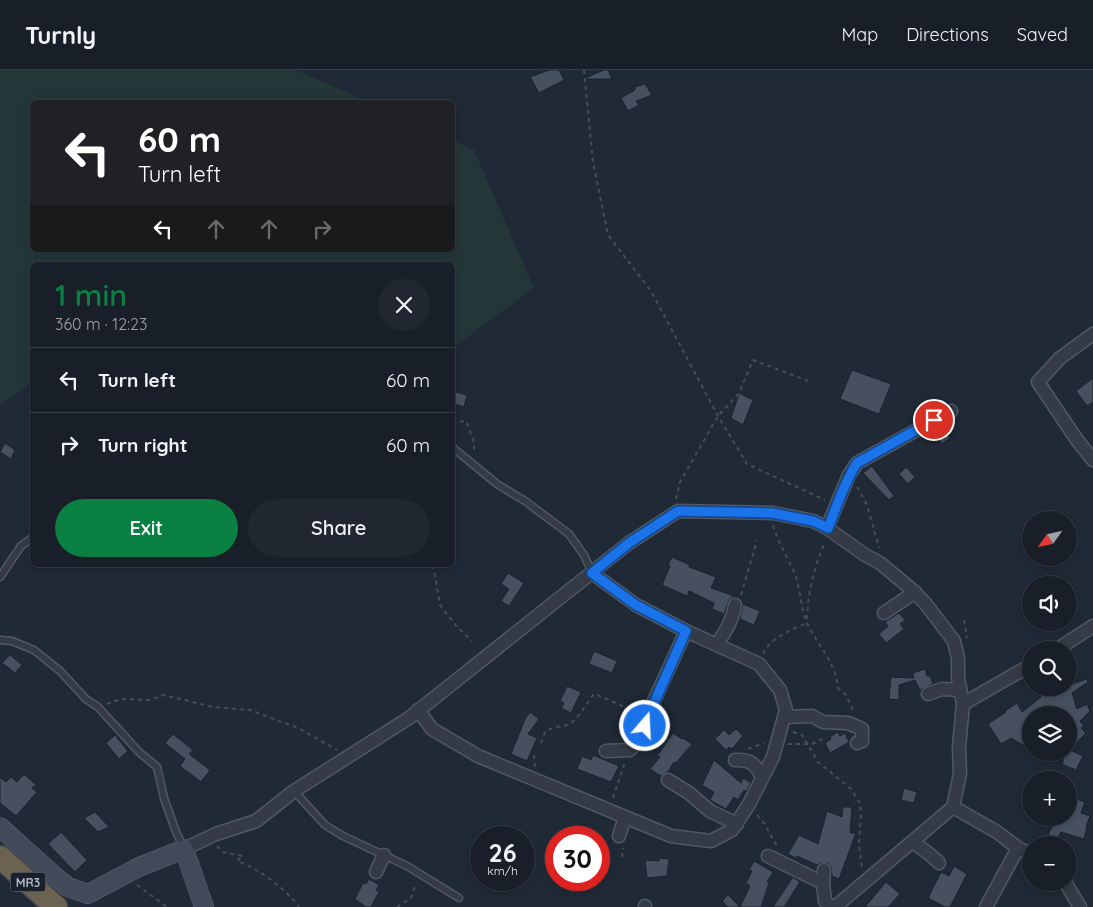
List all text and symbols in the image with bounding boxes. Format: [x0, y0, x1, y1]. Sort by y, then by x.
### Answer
text: Turnly [25, 20, 96, 50]
text: Map [841, 23, 878, 46]
text: Directions [906, 23, 989, 46]
text: Saved [1017, 23, 1068, 46]
text: 60 m [138, 117, 221, 161]
icon: left [55, 120, 120, 185]
text: Turn left [138, 160, 221, 188]
icon: left [149, 215, 177, 243]
icon: ahead [202, 215, 230, 243]
icon: ahead [255, 215, 283, 243]
icon: right [308, 215, 336, 243]
text: 1 min [55, 276, 127, 314]
button: close [378, 279, 430, 331]
text: 360 m · 12:23 [55, 314, 147, 334]
icon: left [55, 366, 83, 394]
text: Turn left [98, 368, 176, 392]
text: 60 m [386, 368, 430, 392]
pin [913, 399, 955, 441]
icon: arrive [920, 406, 948, 434]
icon: right [55, 431, 83, 459]
text: Turn right [98, 433, 187, 457]
text: 60 m [386, 433, 430, 457]
button: Exit [55, 499, 238, 557]
button: Share [248, 499, 430, 557]
north arrow [1022, 511, 1078, 566]
map controls [1022, 511, 1077, 891]
button: sound [1022, 576, 1077, 631]
button: search [1022, 641, 1077, 696]
position arrow [618, 699, 670, 751]
button: layers [1022, 706, 1077, 761]
button: + [1022, 771, 1077, 826]
speed limit sign: 30 [545, 826, 610, 891]
button: − [1022, 836, 1077, 891]
text: 26 [488, 837, 517, 868]
text: km/h [487, 863, 518, 878]
road number: MR3 [10, 872, 46, 892]

